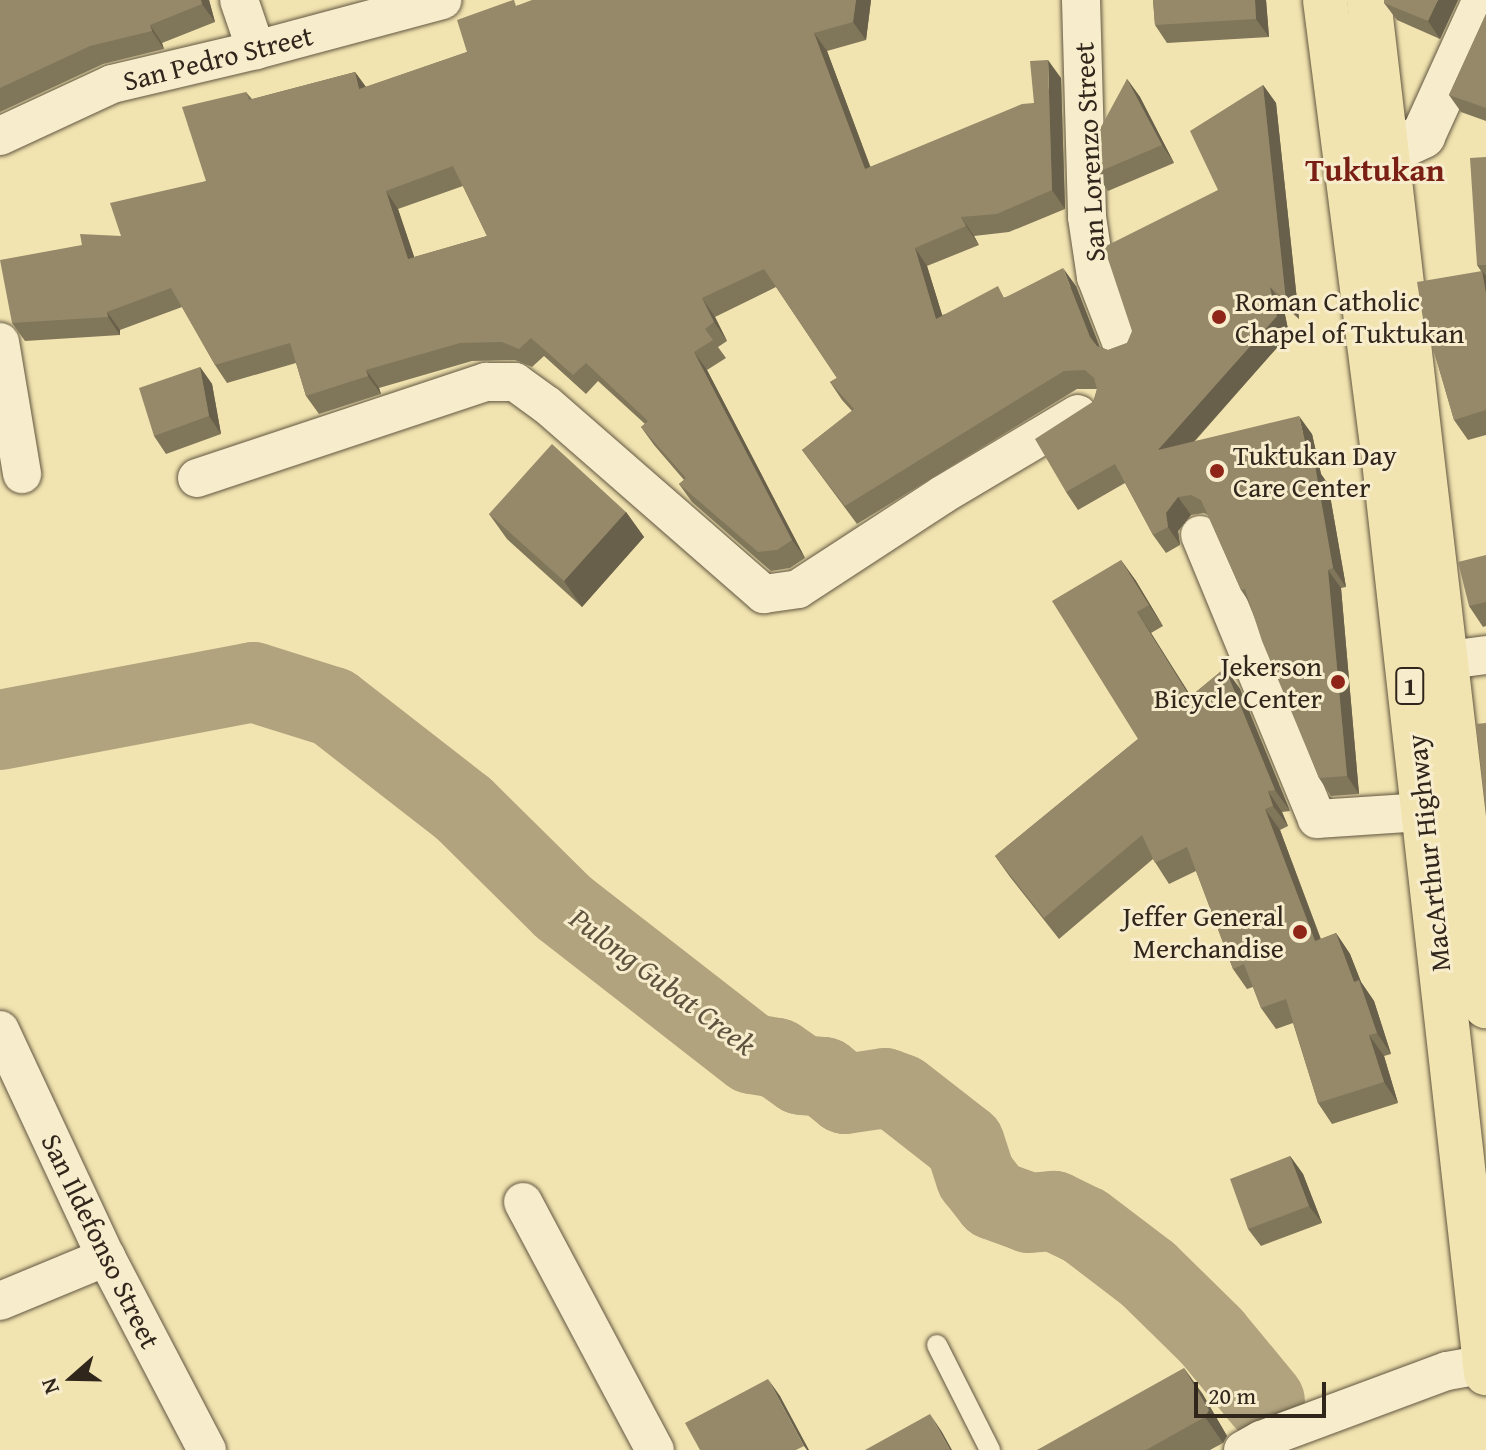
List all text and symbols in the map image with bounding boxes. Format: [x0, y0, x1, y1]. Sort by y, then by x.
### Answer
street label: San Pedro Street [120, 18, 316, 98]
street label: San Lorenzo Street [1066, 41, 1112, 263]
district label: Tuktukan [1305, 151, 1445, 189]
place label: Roman Catholic Chapel of Tuktukan [1235, 284, 1464, 350]
marker: Roman Catholic Chapel of Tuktukan [1210, 308, 1228, 326]
place label: Tuktukan Day Care Center [1233, 438, 1397, 504]
marker: Tuktukan Day Care Center [1208, 462, 1226, 480]
place label: Jekerson Bicycle Center [1154, 649, 1322, 715]
road number: 1 [1394, 664, 1426, 708]
marker: Jekerson Bicycle Center [1329, 673, 1347, 691]
street label: MacArthur Highway [1399, 733, 1457, 973]
place label: Jeffer General Merchandise [1122, 899, 1284, 965]
water label: Pulong Gubat Creek [563, 900, 763, 1062]
marker: Jeffer General Merchandise [1291, 923, 1309, 941]
street label: San Ildefonso Street [34, 1128, 168, 1354]
north arrow [32, 1338, 112, 1418]
scale bar [1198, 1366, 1330, 1416]
text: N [32, 1374, 67, 1399]
text: 20 m [1208, 1378, 1256, 1413]

